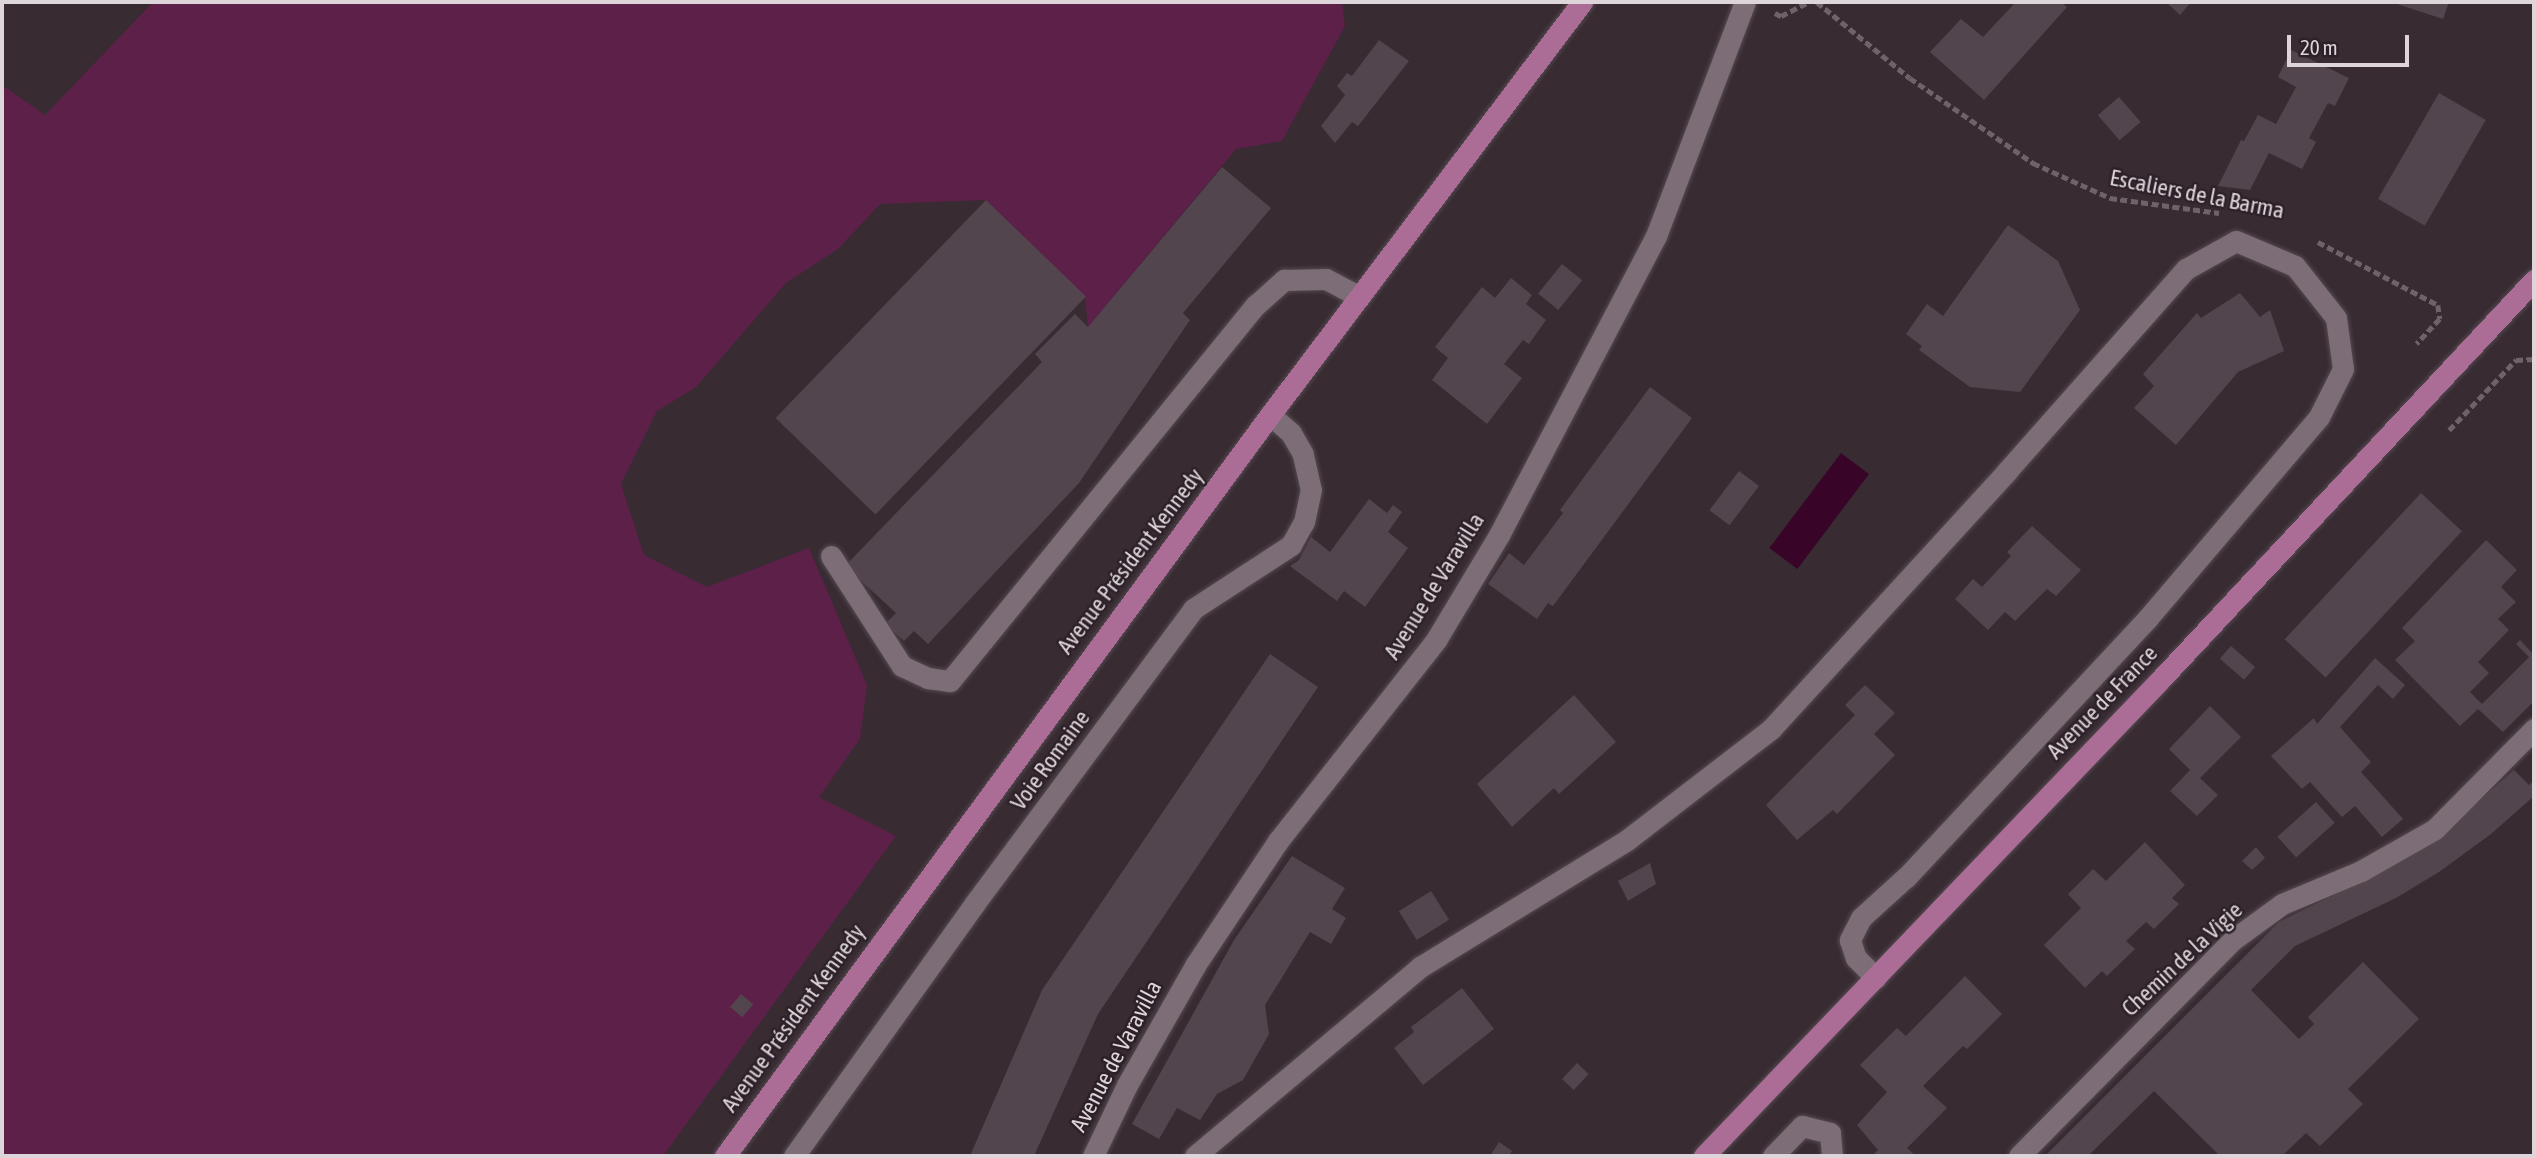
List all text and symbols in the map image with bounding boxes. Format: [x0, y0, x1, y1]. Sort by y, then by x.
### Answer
scale bar [2291, 21, 2414, 65]
text: 20 m [2300, 35, 2338, 59]
street label: Escaliers de la Barma [2107, 164, 2287, 224]
street label: Avenue Président Kennedy [1051, 463, 1209, 659]
street label: Avenue de Varavilla [1378, 508, 1490, 664]
street label: Avenue de France [2041, 639, 2163, 765]
street label: Voie Romaine [1005, 705, 1095, 815]
street label: Chemin de la Vigie [2116, 896, 2248, 1022]
street label: Avenue Président Kennedy [716, 919, 870, 1117]
street label: Avenue de Varavilla [1065, 976, 1167, 1136]

